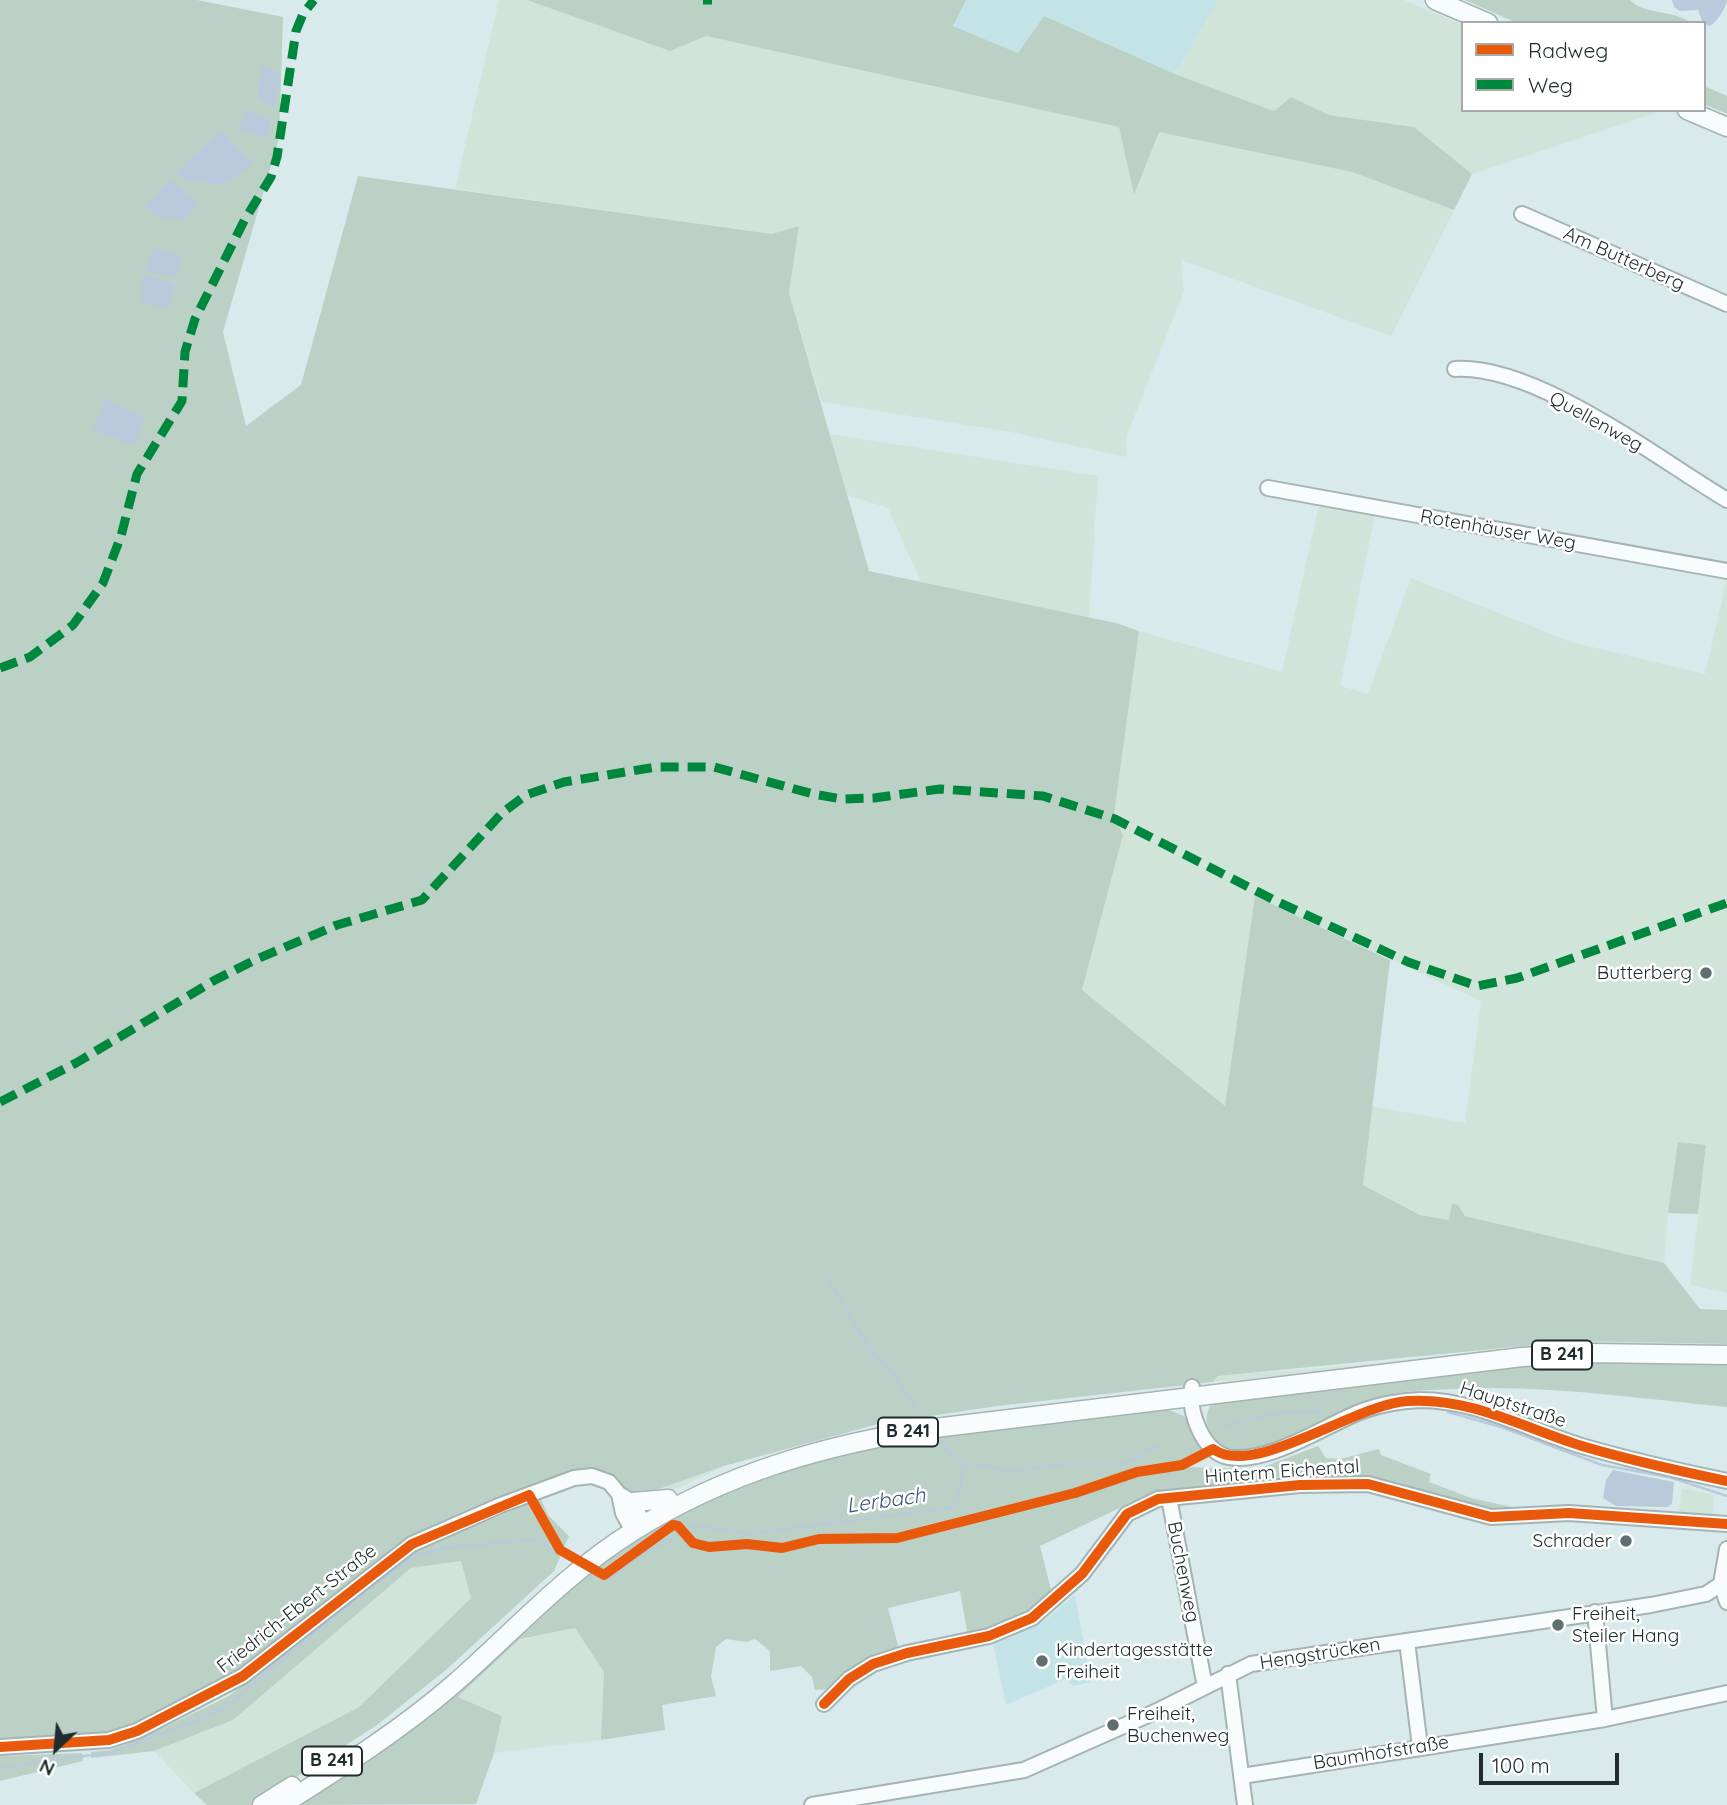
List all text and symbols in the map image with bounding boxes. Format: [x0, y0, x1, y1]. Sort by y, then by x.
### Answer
legend [1461, 21, 1706, 112]
text: Radweg [1528, 37, 1608, 63]
text: Weg [1528, 72, 1573, 98]
street label: Am Butterberg [1560, 222, 1688, 296]
street label: Quellenweg [1545, 387, 1647, 457]
street label: Rotenhäuser Weg [1418, 505, 1578, 555]
place label: Butterberg [1597, 962, 1692, 984]
marker: Butterberg [1698, 965, 1714, 981]
road number: B 241 [1532, 1340, 1592, 1370]
street label: Hauptstraße [1457, 1377, 1569, 1433]
road number: B 241 [878, 1418, 938, 1447]
street label: Hinterm Eichental [1204, 1455, 1360, 1489]
water label: Lerbach [845, 1483, 927, 1519]
street label: Buchenweg [1162, 1520, 1204, 1624]
place label: Schrader [1533, 1530, 1612, 1552]
marker: Schrader [1618, 1533, 1634, 1549]
street label: Friedrich-Ebert-Straße [213, 1540, 381, 1678]
place label: Freiheit, Steiler Hang [1572, 1603, 1679, 1647]
marker: Freiheit, Steiler Hang [1550, 1617, 1566, 1633]
street label: Hengstrücken [1258, 1633, 1382, 1675]
place label: Kindertagesstätte Freiheit [1056, 1639, 1213, 1683]
marker: Kindertagesstätte Freiheit [1034, 1653, 1050, 1669]
place label: Freiheit, Buchenweg [1127, 1703, 1229, 1747]
north arrow [21, 1714, 91, 1784]
marker: Freiheit, Buchenweg [1105, 1717, 1121, 1733]
street label: Baumhofstraße [1311, 1731, 1451, 1775]
scale bar [1482, 1738, 1622, 1782]
road number: B 241 [302, 1746, 362, 1776]
text: 100 m [1492, 1752, 1550, 1778]
text: N [35, 1754, 58, 1782]

